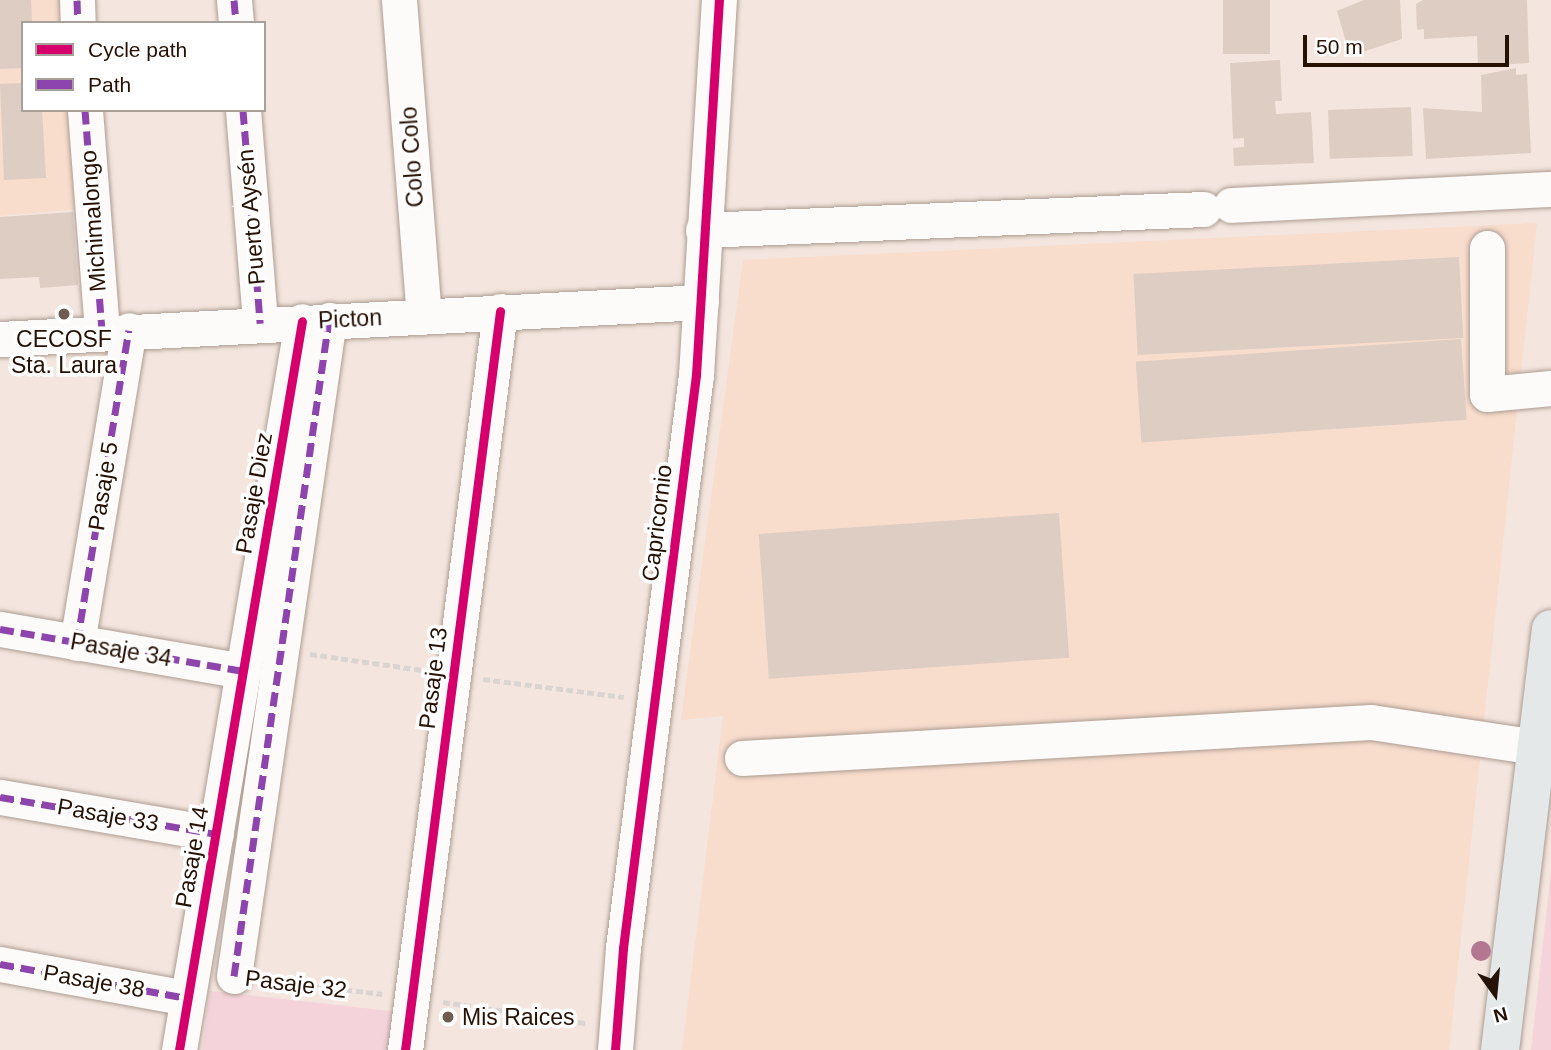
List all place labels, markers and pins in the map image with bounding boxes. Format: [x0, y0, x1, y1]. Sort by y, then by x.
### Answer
marker: CECOSF Sta. Laura [56, 306, 72, 322]
place label: CECOSF Sta. Laura [11, 325, 117, 379]
place label: Mis Raices [462, 1003, 574, 1031]
marker: Mis Raices [440, 1009, 456, 1025]

